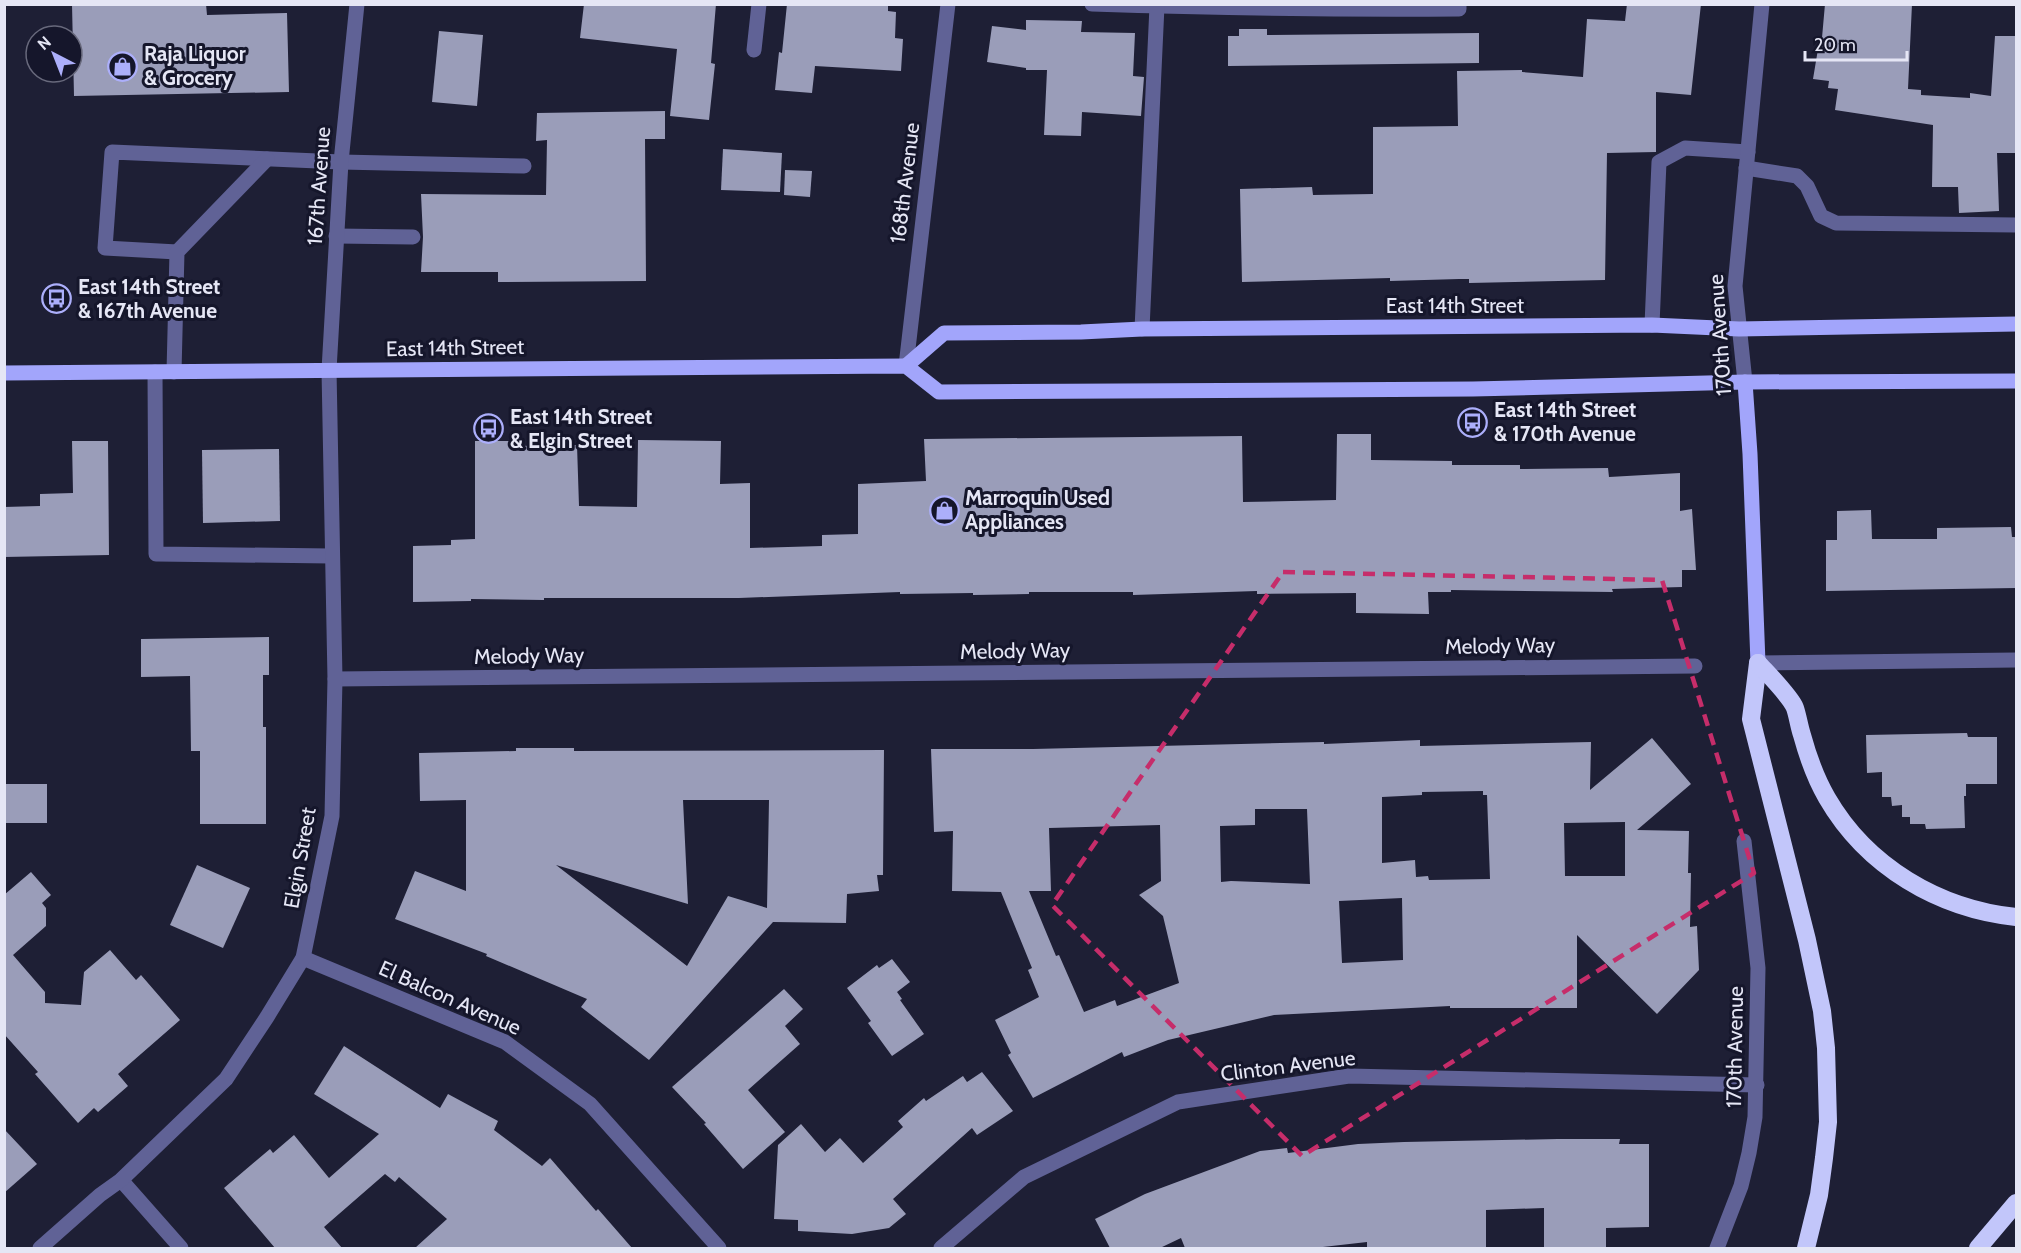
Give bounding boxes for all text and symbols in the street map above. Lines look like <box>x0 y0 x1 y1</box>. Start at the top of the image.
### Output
north arrow <box>24 24 84 84</box>
scale bar <box>1805 24 1907 62</box>
text: N <box>34 32 55 54</box>
text: 20 m <box>1814 34 1856 56</box>
place label: Raja Liquor & Grocery <box>144 41 246 90</box>
shop icon: Raja Liquor & Grocery <box>107 50 139 82</box>
street label: 168th Avenue <box>885 121 924 245</box>
street label: 167th Avenue <box>302 126 335 246</box>
street label: 170th Avenue <box>1703 273 1736 397</box>
place label: East 14th Street & 167th Avenue <box>78 274 220 323</box>
bus stop icon: East 14th Street & 167th Avenue <box>41 283 73 315</box>
street label: East 14th Street <box>1386 293 1524 318</box>
street label: East 14th Street <box>386 334 524 361</box>
place label: East 14th Street & 170th Avenue <box>1494 397 1636 446</box>
place label: East 14th Street & Elgin Street <box>510 404 652 453</box>
bus stop icon: East 14th Street & 170th Avenue <box>1457 406 1489 438</box>
bus stop icon: East 14th Street & Elgin Street <box>473 413 505 445</box>
place label: Marroquin Used Appliances <box>965 485 1110 534</box>
shop icon: Marroquin Used Appliances <box>928 494 960 526</box>
street label: Melody Way <box>1445 632 1556 659</box>
street label: Melody Way <box>960 637 1071 664</box>
street label: Melody Way <box>474 642 585 669</box>
street label: Elgin Street <box>278 805 321 910</box>
street label: El Balcon Avenue <box>375 955 525 1040</box>
street label: 170th Avenue <box>1721 986 1748 1108</box>
street label: Clinton Avenue <box>1219 1045 1357 1086</box>

